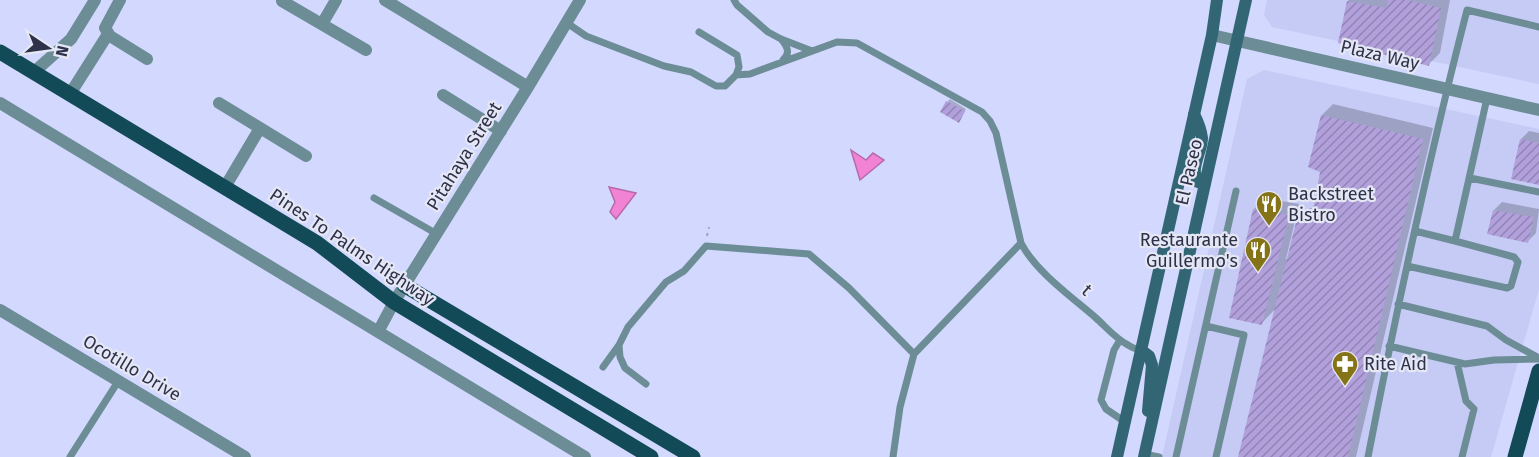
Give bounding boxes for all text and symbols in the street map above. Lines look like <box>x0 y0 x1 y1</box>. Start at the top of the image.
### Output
north arrow <box>18 18 78 78</box>
street label: Plaza Way <box>1338 35 1422 75</box>
text: N <box>52 44 73 59</box>
street label: Pitahaya Street <box>422 97 506 214</box>
street label: El Paseo <box>1171 137 1207 207</box>
place label: Backstreet Bistro <box>1288 183 1374 226</box>
street label: Pines To Palms Highway <box>265 184 439 310</box>
restaurant icon: Backstreet Bistro <box>1254 189 1284 227</box>
place label: Restaurante Guillermo's <box>1140 229 1238 272</box>
restaurant icon: Restaurante Guillermo's <box>1243 235 1273 273</box>
street label: t <box>1077 280 1097 301</box>
street label: Ocotillo Drive <box>79 330 185 406</box>
pharmacy icon: Rite Aid <box>1330 349 1360 387</box>
place label: Rite Aid <box>1364 353 1427 375</box>

